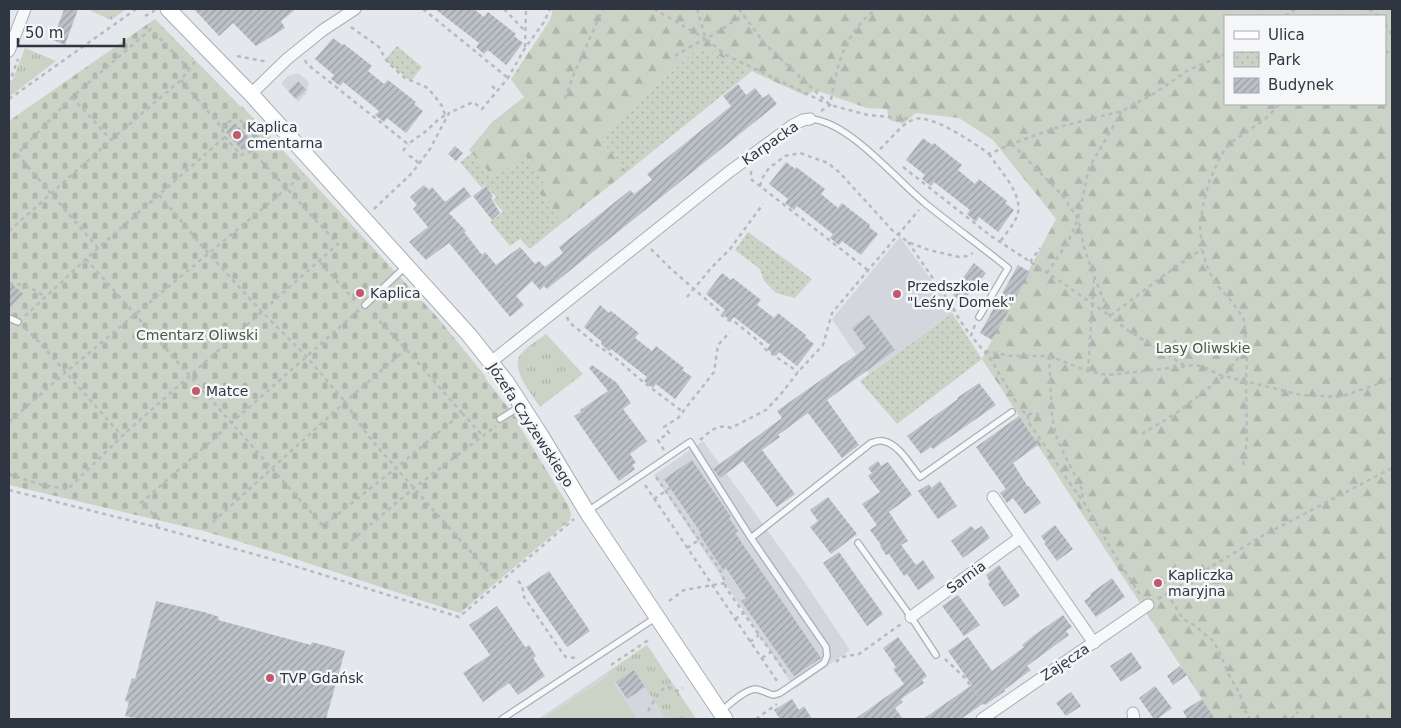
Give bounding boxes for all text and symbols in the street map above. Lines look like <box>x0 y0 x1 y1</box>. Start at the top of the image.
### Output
scale bar <box>18 15 124 47</box>
legend <box>1224 15 1386 105</box>
text: 50 m <box>25 24 63 42</box>
text: Ulica <box>1268 26 1305 44</box>
text: Park <box>1268 51 1301 69</box>
text: Budynek <box>1268 76 1334 94</box>
street label: Karpacka <box>739 118 801 168</box>
place label: Kaplica cmentarna <box>247 119 323 151</box>
marker: Kaplica cmentarna <box>231 129 243 141</box>
place label: Przedszkole "Leśny Domek" <box>907 278 1015 310</box>
place label: Kaplica <box>370 285 420 301</box>
marker: Kaplica <box>354 287 366 299</box>
marker: Przedszkole "Leśny Domek" <box>891 288 903 300</box>
park label: Cmentarz Oliwski <box>136 327 258 343</box>
park label: Lasy Oliwskie <box>1156 340 1250 356</box>
street label: Józefa Czyżewskiego <box>484 359 577 490</box>
place label: Matce <box>206 383 248 399</box>
marker: Matce <box>190 385 202 397</box>
street label: Sarnia <box>943 558 989 596</box>
place label: Kapliczka maryjna <box>1168 567 1234 599</box>
marker: Kapliczka maryjna <box>1152 577 1164 589</box>
street label: Zajęcza <box>1038 640 1092 684</box>
place label: TVP Gdańsk <box>279 670 365 686</box>
marker: TVP Gdańsk <box>264 672 276 684</box>

